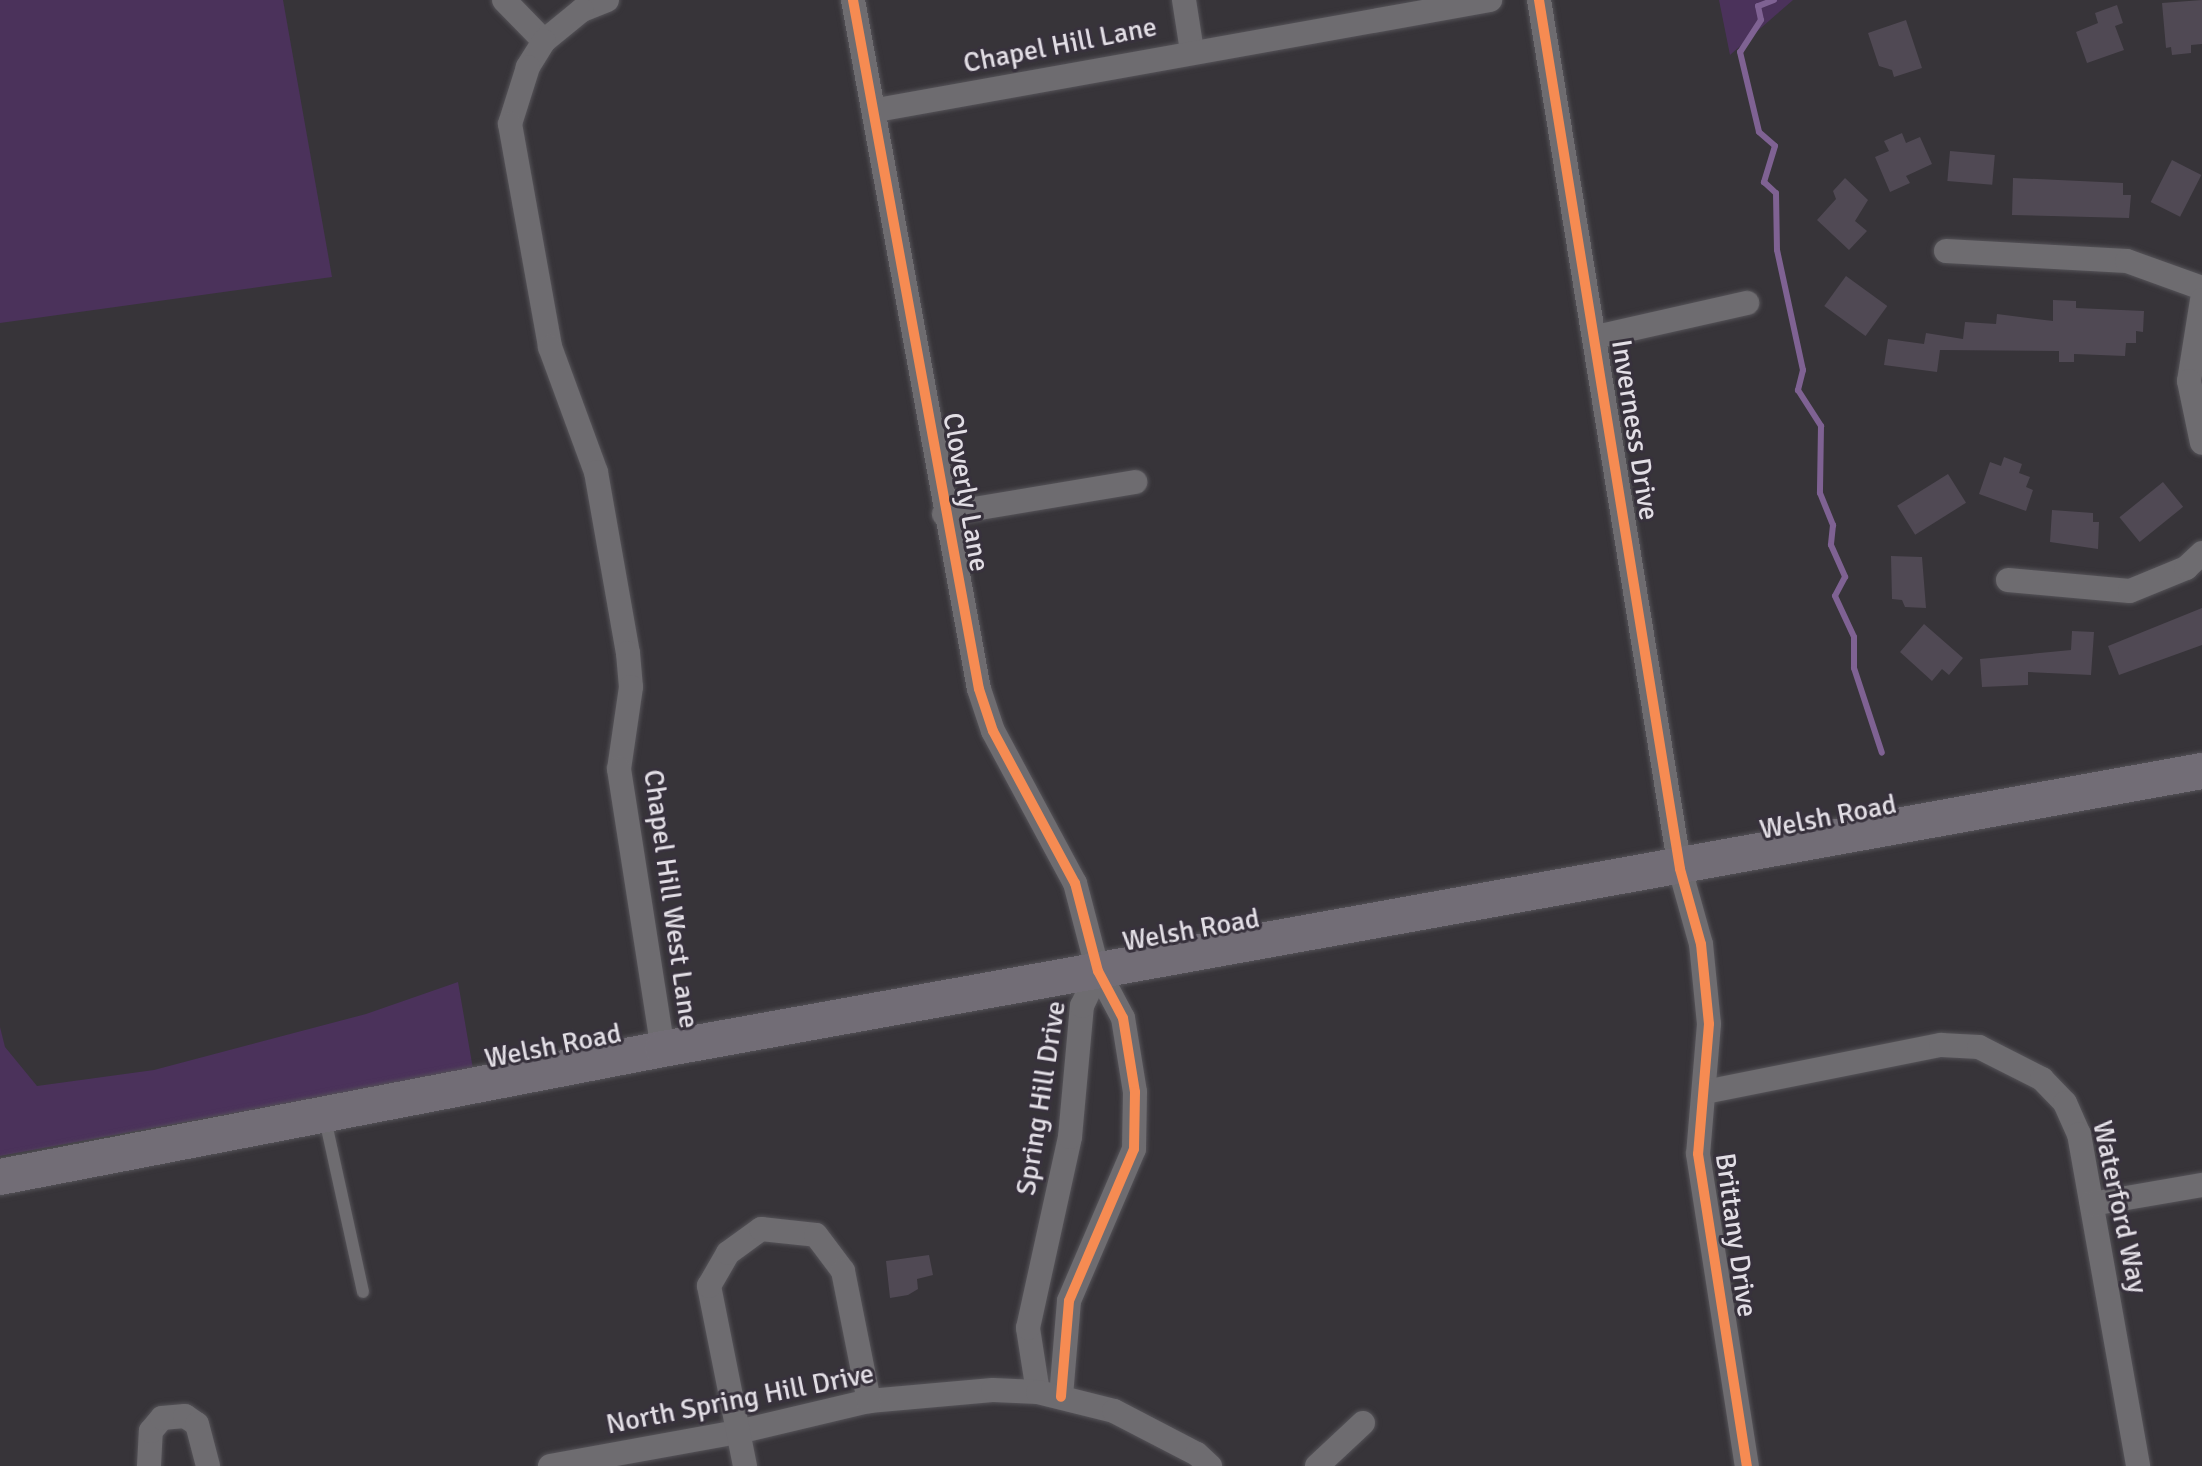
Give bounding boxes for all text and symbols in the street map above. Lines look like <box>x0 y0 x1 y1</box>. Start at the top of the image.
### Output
street label: Chapel Hill Lane <box>961 10 1159 80</box>
street label: Inverness Drive <box>1604 337 1666 523</box>
street label: Cloverly Lane <box>935 410 997 574</box>
street label: Chapel Hill West Lane <box>636 767 706 1031</box>
street label: Welsh Road <box>1757 787 1899 847</box>
street label: Welsh Road <box>1120 901 1262 959</box>
street label: Spring Hill Drive <box>1009 998 1073 1198</box>
street label: Welsh Road <box>482 1016 624 1076</box>
street label: Waterford Way <box>2085 1118 2155 1296</box>
street label: Brittany Drive <box>1708 1151 1764 1319</box>
street label: North Spring Hill Drive <box>603 1357 877 1441</box>

